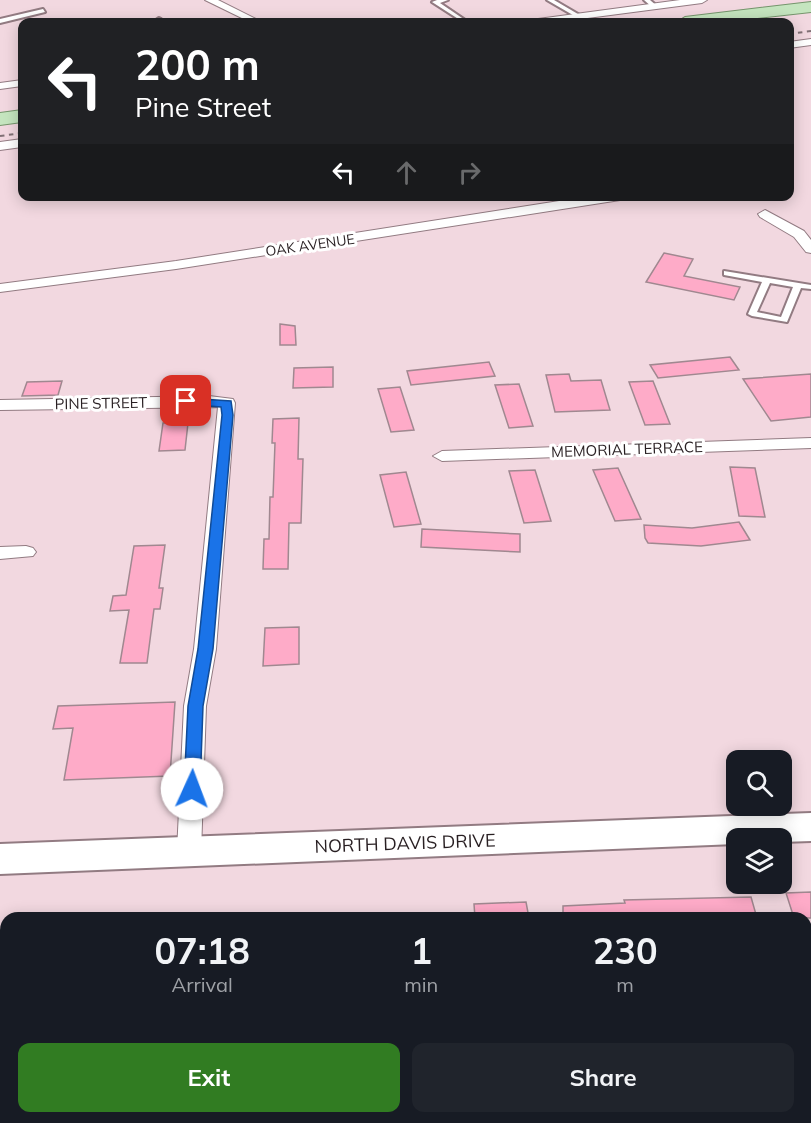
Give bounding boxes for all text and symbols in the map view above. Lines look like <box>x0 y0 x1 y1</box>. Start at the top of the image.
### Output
text: 200 m <box>135 38 260 91</box>
icon: left <box>36 42 114 120</box>
text: Pine Street <box>135 90 271 124</box>
icon: left <box>327 156 360 189</box>
icon: ahead <box>390 156 423 189</box>
icon: right <box>453 156 486 189</box>
street label: OAK AVENUE <box>264 230 356 260</box>
pin <box>160 375 211 426</box>
icon: arrive <box>169 384 202 417</box>
street label: PINE STREET <box>55 393 147 413</box>
street label: MEMORIAL TERRACE <box>551 437 703 461</box>
map controls <box>726 750 792 894</box>
button: search <box>726 750 792 816</box>
position arrow <box>160 757 224 821</box>
street label: NORTH DAVIS DRIVE <box>314 828 496 858</box>
button: layers <box>726 828 792 894</box>
text: 07:18 <box>154 928 250 973</box>
text: 1 <box>410 928 432 973</box>
text: 230 <box>593 928 658 973</box>
text: Arrival <box>172 972 233 997</box>
text: min <box>404 972 438 997</box>
text: m <box>616 972 634 997</box>
button: Exit <box>18 1043 400 1112</box>
button: Share <box>412 1043 794 1112</box>

